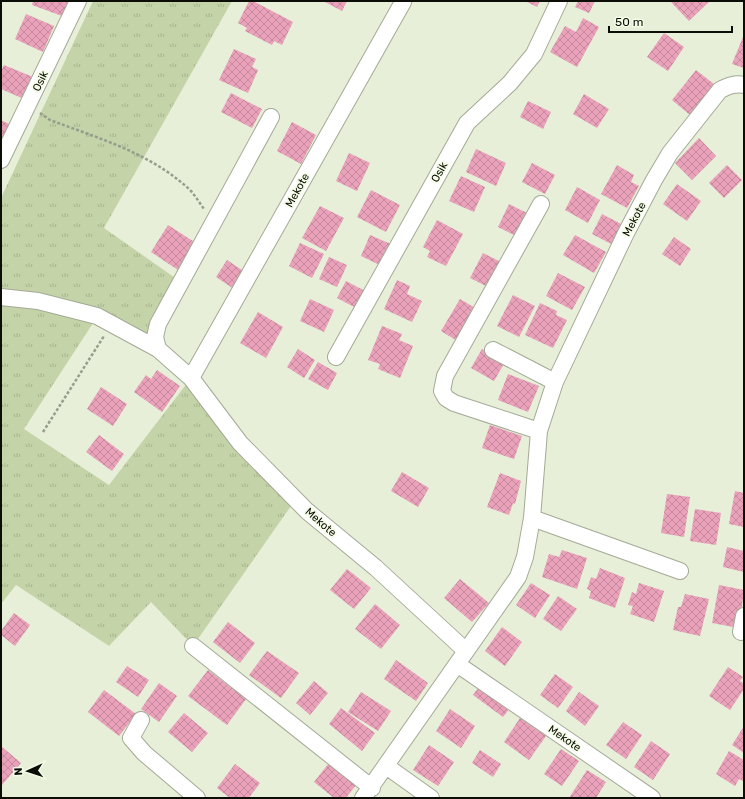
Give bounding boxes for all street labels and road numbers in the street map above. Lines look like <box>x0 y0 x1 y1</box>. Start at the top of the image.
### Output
street label: Osik <box>30 68 51 94</box>
street label: Osik <box>429 159 450 185</box>
street label: Mekote <box>283 171 312 210</box>
street label: Mekote <box>620 200 649 239</box>
street label: Mekote <box>302 505 339 539</box>
street label: Mekote <box>546 722 584 754</box>

